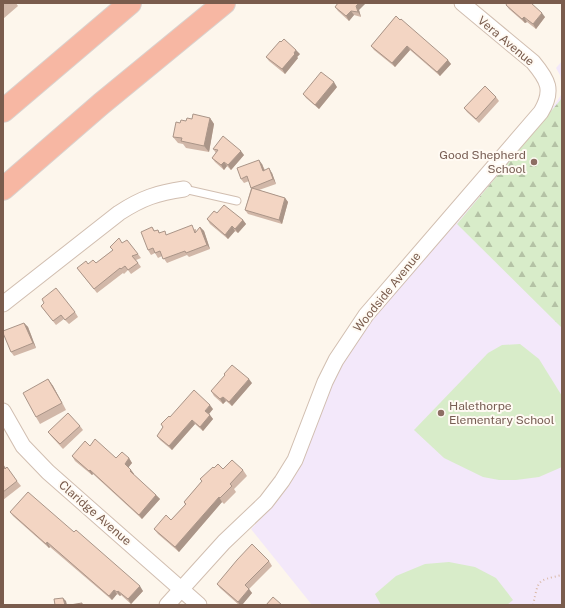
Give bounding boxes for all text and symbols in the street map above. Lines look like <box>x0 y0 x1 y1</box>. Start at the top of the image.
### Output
street label: Vera Avenue <box>475 13 537 69</box>
place label: Good Shepherd School <box>439 148 526 176</box>
marker: Good Shepherd School <box>529 157 539 167</box>
street label: Woodside Avenue <box>351 249 424 335</box>
place label: Halethorpe Elementary School <box>449 399 555 427</box>
marker: Halethorpe Elementary School <box>436 408 446 418</box>
street label: Claridge Avenue <box>56 478 134 548</box>

